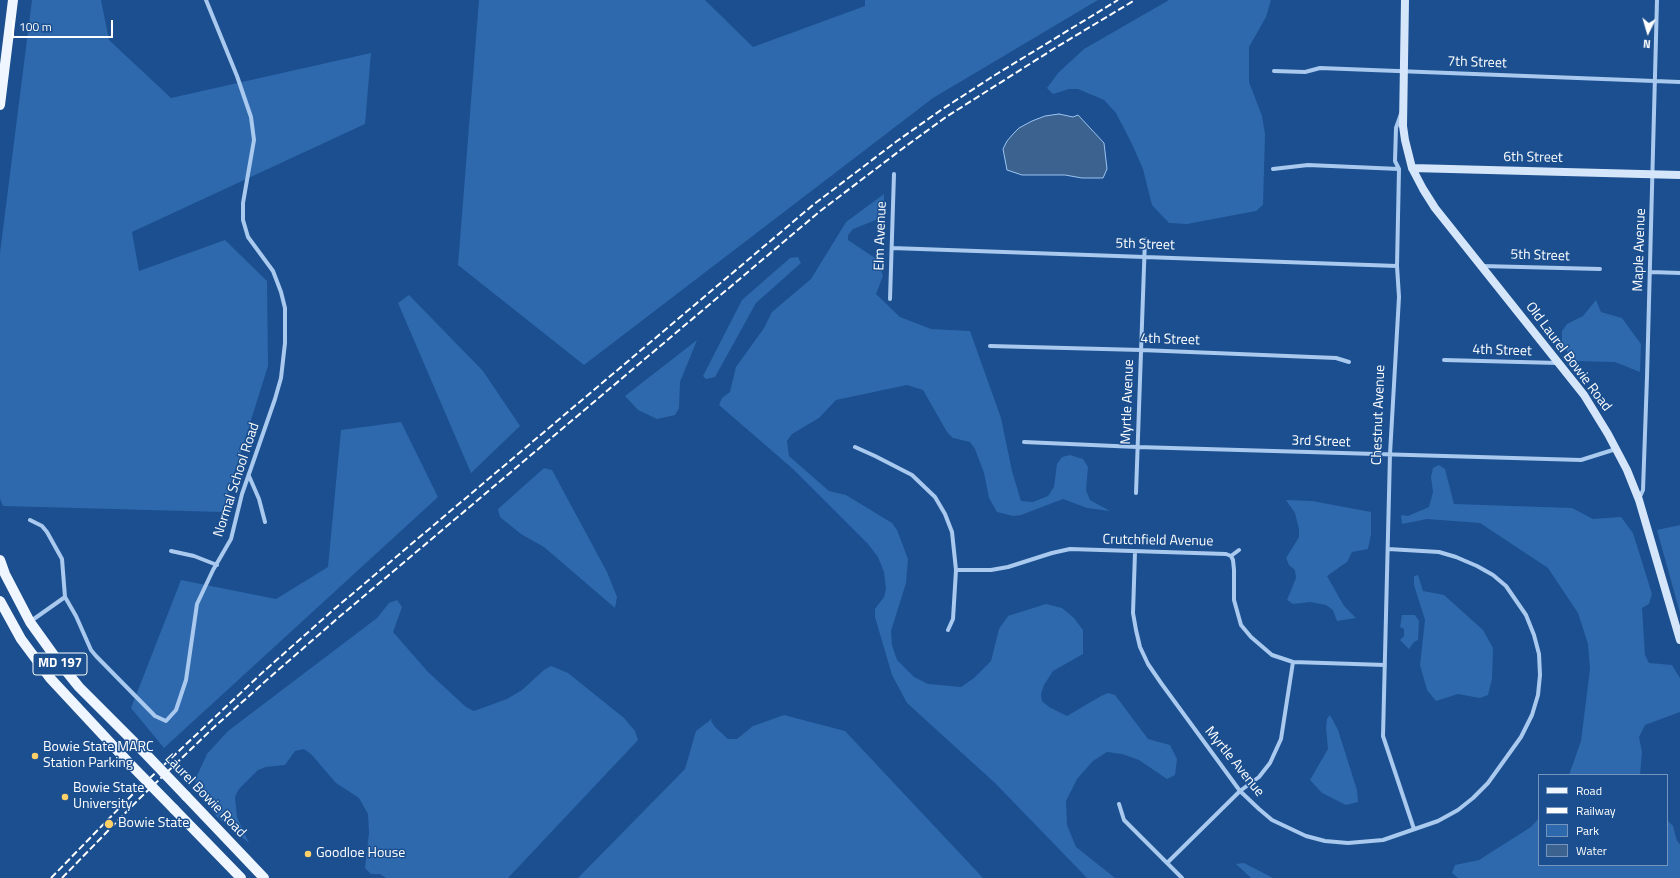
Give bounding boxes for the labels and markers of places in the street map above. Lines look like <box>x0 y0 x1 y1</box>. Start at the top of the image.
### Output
place label: Bowie State MARC Station Parking <box>43 740 154 772</box>
marker: Bowie State MARC Station Parking <box>30 751 40 761</box>
place label: Bowie State University <box>73 781 144 814</box>
marker: Bowie State University <box>60 792 70 802</box>
place label: Bowie State <box>118 816 189 832</box>
marker: Bowie State <box>103 818 115 830</box>
place label: Goodloe House <box>316 846 405 862</box>
marker: Goodloe House <box>303 849 313 859</box>

